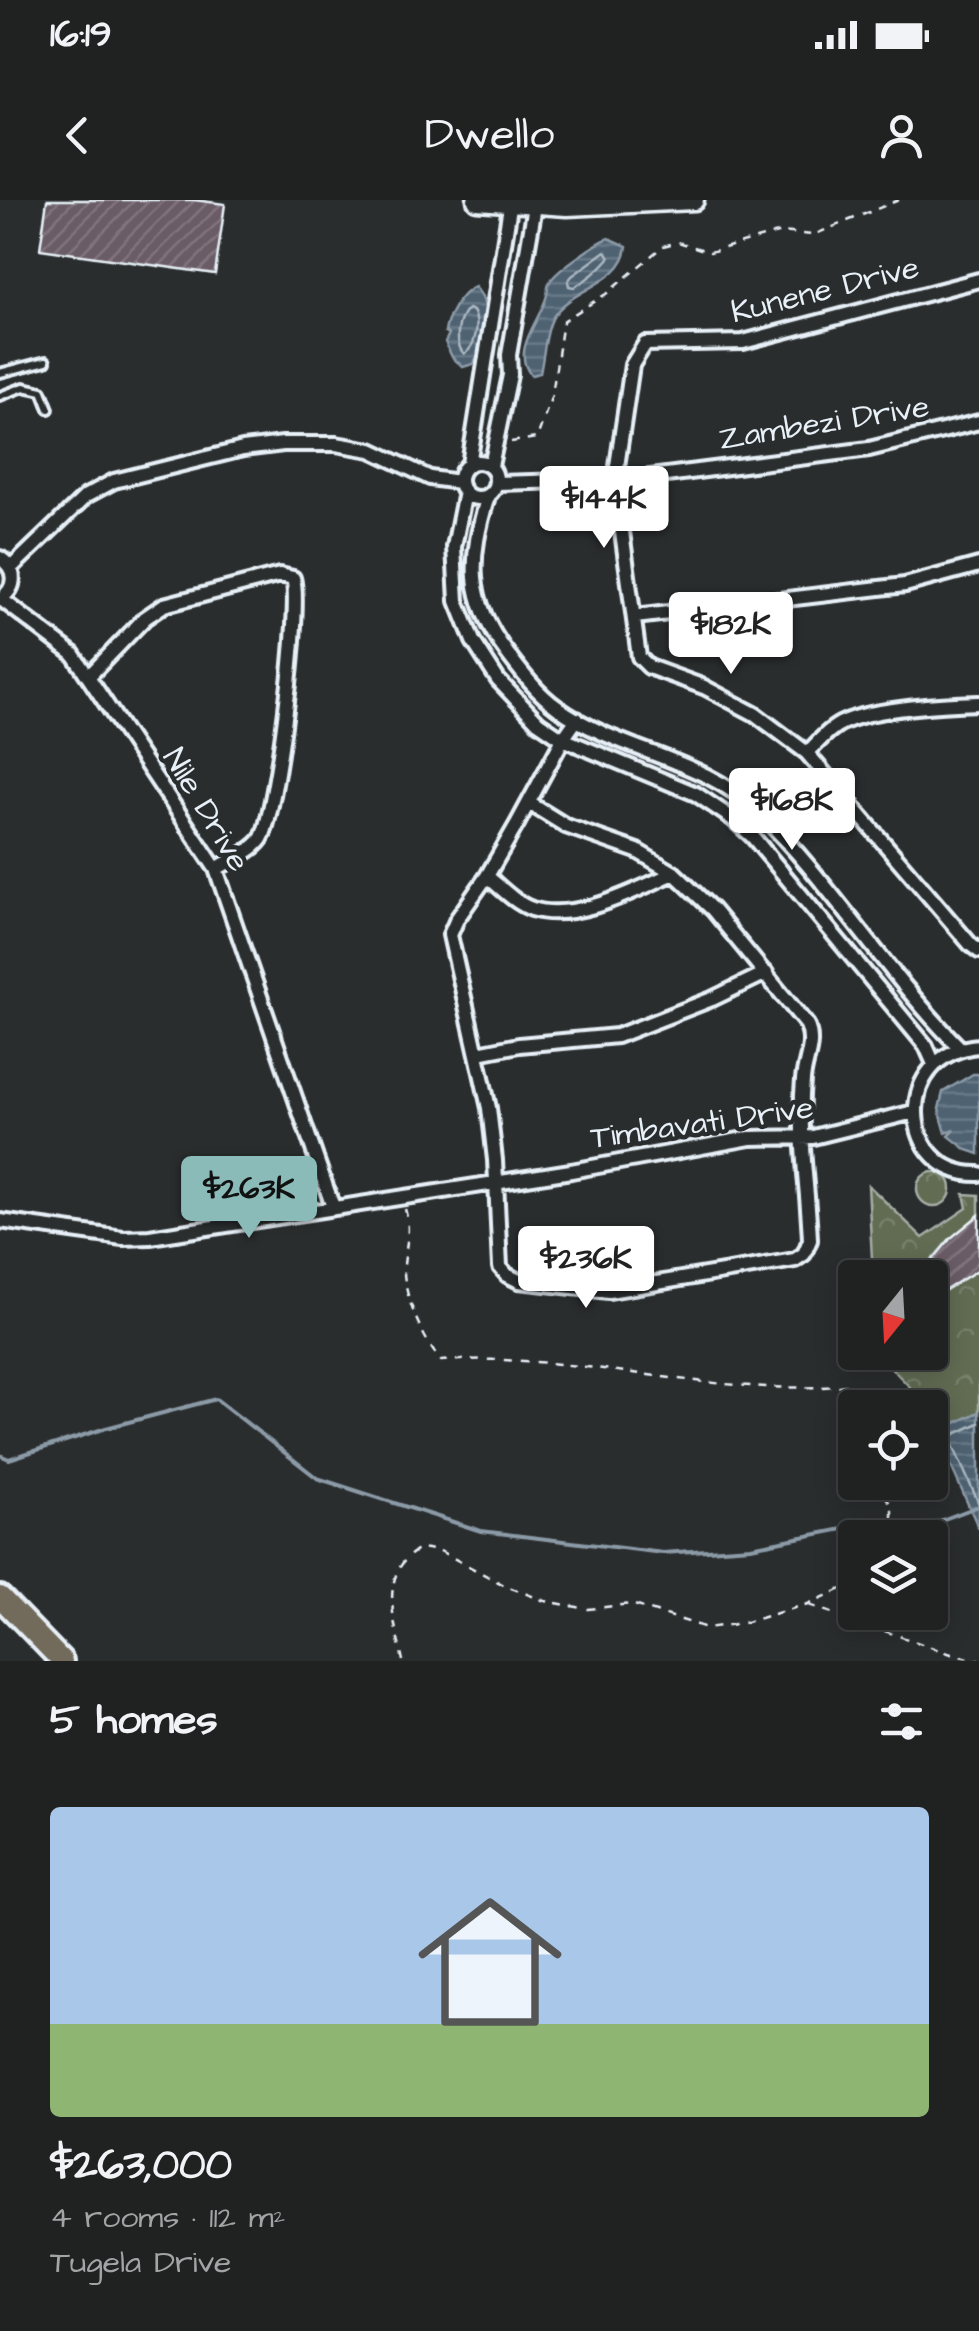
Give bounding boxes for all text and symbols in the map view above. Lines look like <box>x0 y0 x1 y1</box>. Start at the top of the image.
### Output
text: 16:19 <box>50 9 112 61</box>
text: Dwello <box>425 104 554 166</box>
icon: back <box>50 108 105 163</box>
icon: person <box>874 108 929 163</box>
street label: Kunene Drive <box>726 245 924 335</box>
street label: Zambezi Drive <box>716 384 932 462</box>
pin: $144K <box>534 466 674 551</box>
text: $144K <box>562 476 646 521</box>
pin: $182K <box>661 592 801 677</box>
text: $182K <box>691 602 771 647</box>
street label: Nile Drive <box>151 740 261 880</box>
pin: $168K <box>722 768 862 853</box>
text: $168K <box>751 778 833 823</box>
street label: Timbavati Drive <box>588 1085 816 1161</box>
pin: $263K <box>179 1156 319 1241</box>
text: $263K <box>203 1166 295 1211</box>
pin: $236K <box>516 1226 656 1311</box>
text: $236K <box>540 1236 632 1281</box>
north arrow <box>838 1260 948 1370</box>
map controls <box>838 1260 948 1630</box>
button: locate <box>838 1390 948 1500</box>
button: layers <box>838 1520 948 1630</box>
text: 5 homes <box>50 1692 217 1750</box>
icon: filters <box>874 1694 929 1749</box>
icon: home <box>400 1872 580 2052</box>
text: $263,000 <box>50 2137 232 2195</box>
text: 4 rooms · 112 m² <box>50 2195 286 2240</box>
text: Tugela Drive <box>50 2240 231 2285</box>

